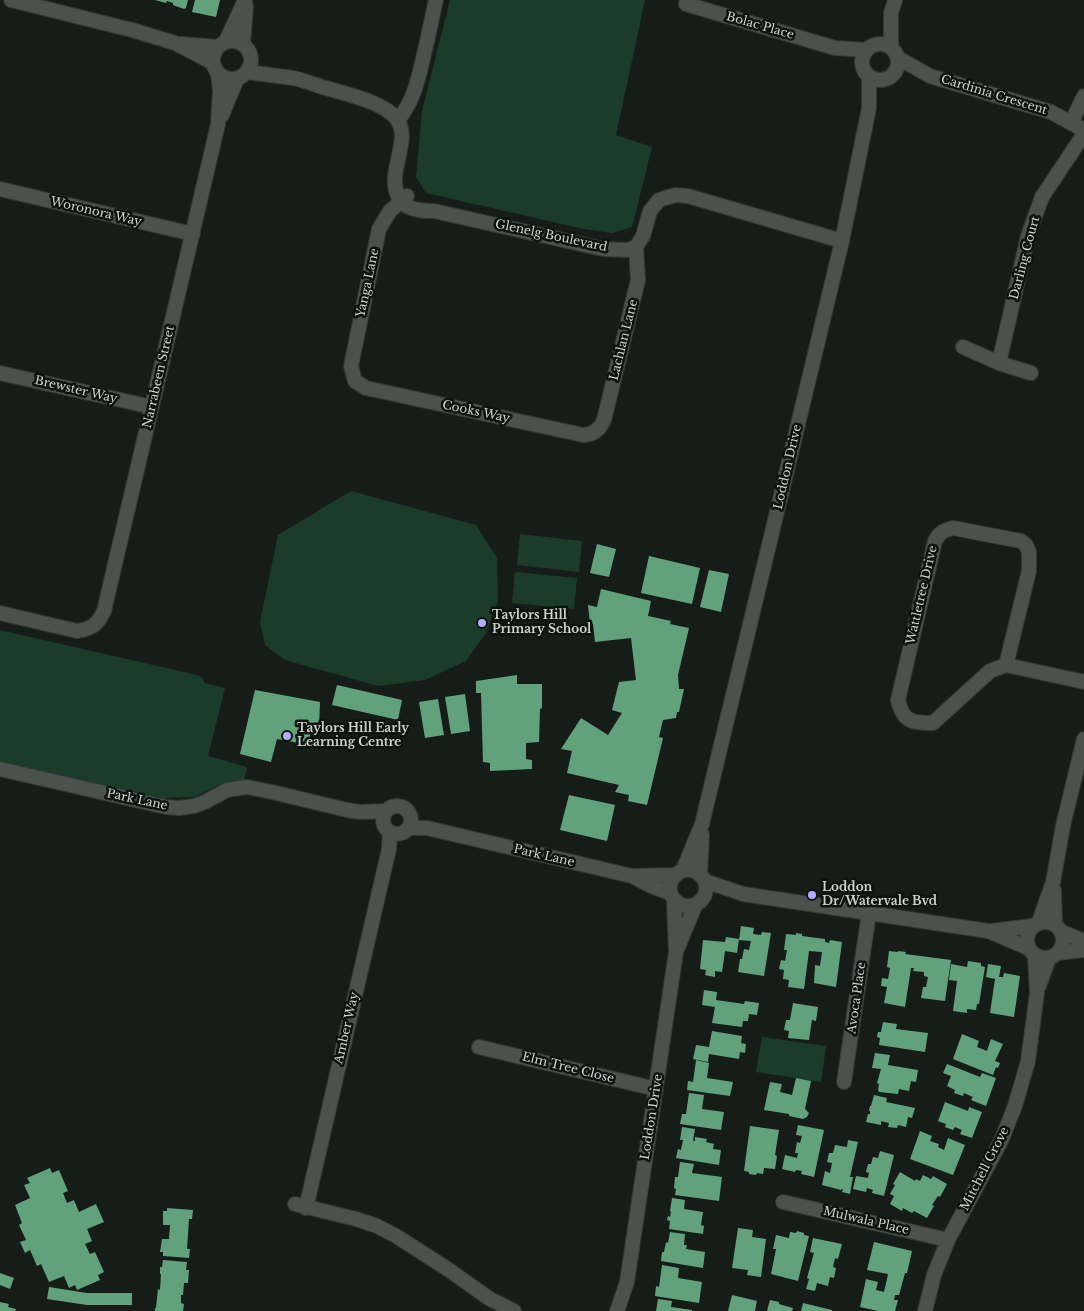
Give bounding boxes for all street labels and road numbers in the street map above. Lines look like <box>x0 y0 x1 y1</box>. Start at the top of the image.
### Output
street label: Bolac Place <box>725 9 795 43</box>
street label: Cardinia Crescent <box>939 72 1049 118</box>
street label: Woronora Way <box>49 194 143 230</box>
street label: Darling Court <box>1007 215 1043 301</box>
street label: Glenelg Boulevard <box>494 217 608 255</box>
street label: Yanga Lane <box>354 247 382 319</box>
street label: Lachlan Lane <box>607 298 641 382</box>
street label: Narrabeen Street <box>140 324 178 430</box>
street label: Brewster Way <box>33 373 119 407</box>
street label: Cooks Way <box>441 398 511 426</box>
street label: Loddon Drive <box>771 423 805 511</box>
street label: Wattletree Drive <box>904 544 940 646</box>
street label: Park Lane <box>105 787 169 813</box>
street label: Park Lane <box>512 842 576 870</box>
street label: Avoca Place <box>845 961 869 1035</box>
street label: Amber Way <box>332 991 362 1065</box>
street label: Elm Tree Close <box>521 1050 615 1086</box>
street label: Loddon Drive <box>638 1073 666 1161</box>
street label: Mitchell Grove <box>958 1125 1012 1213</box>
street label: Mulwala Place <box>822 1204 910 1238</box>

